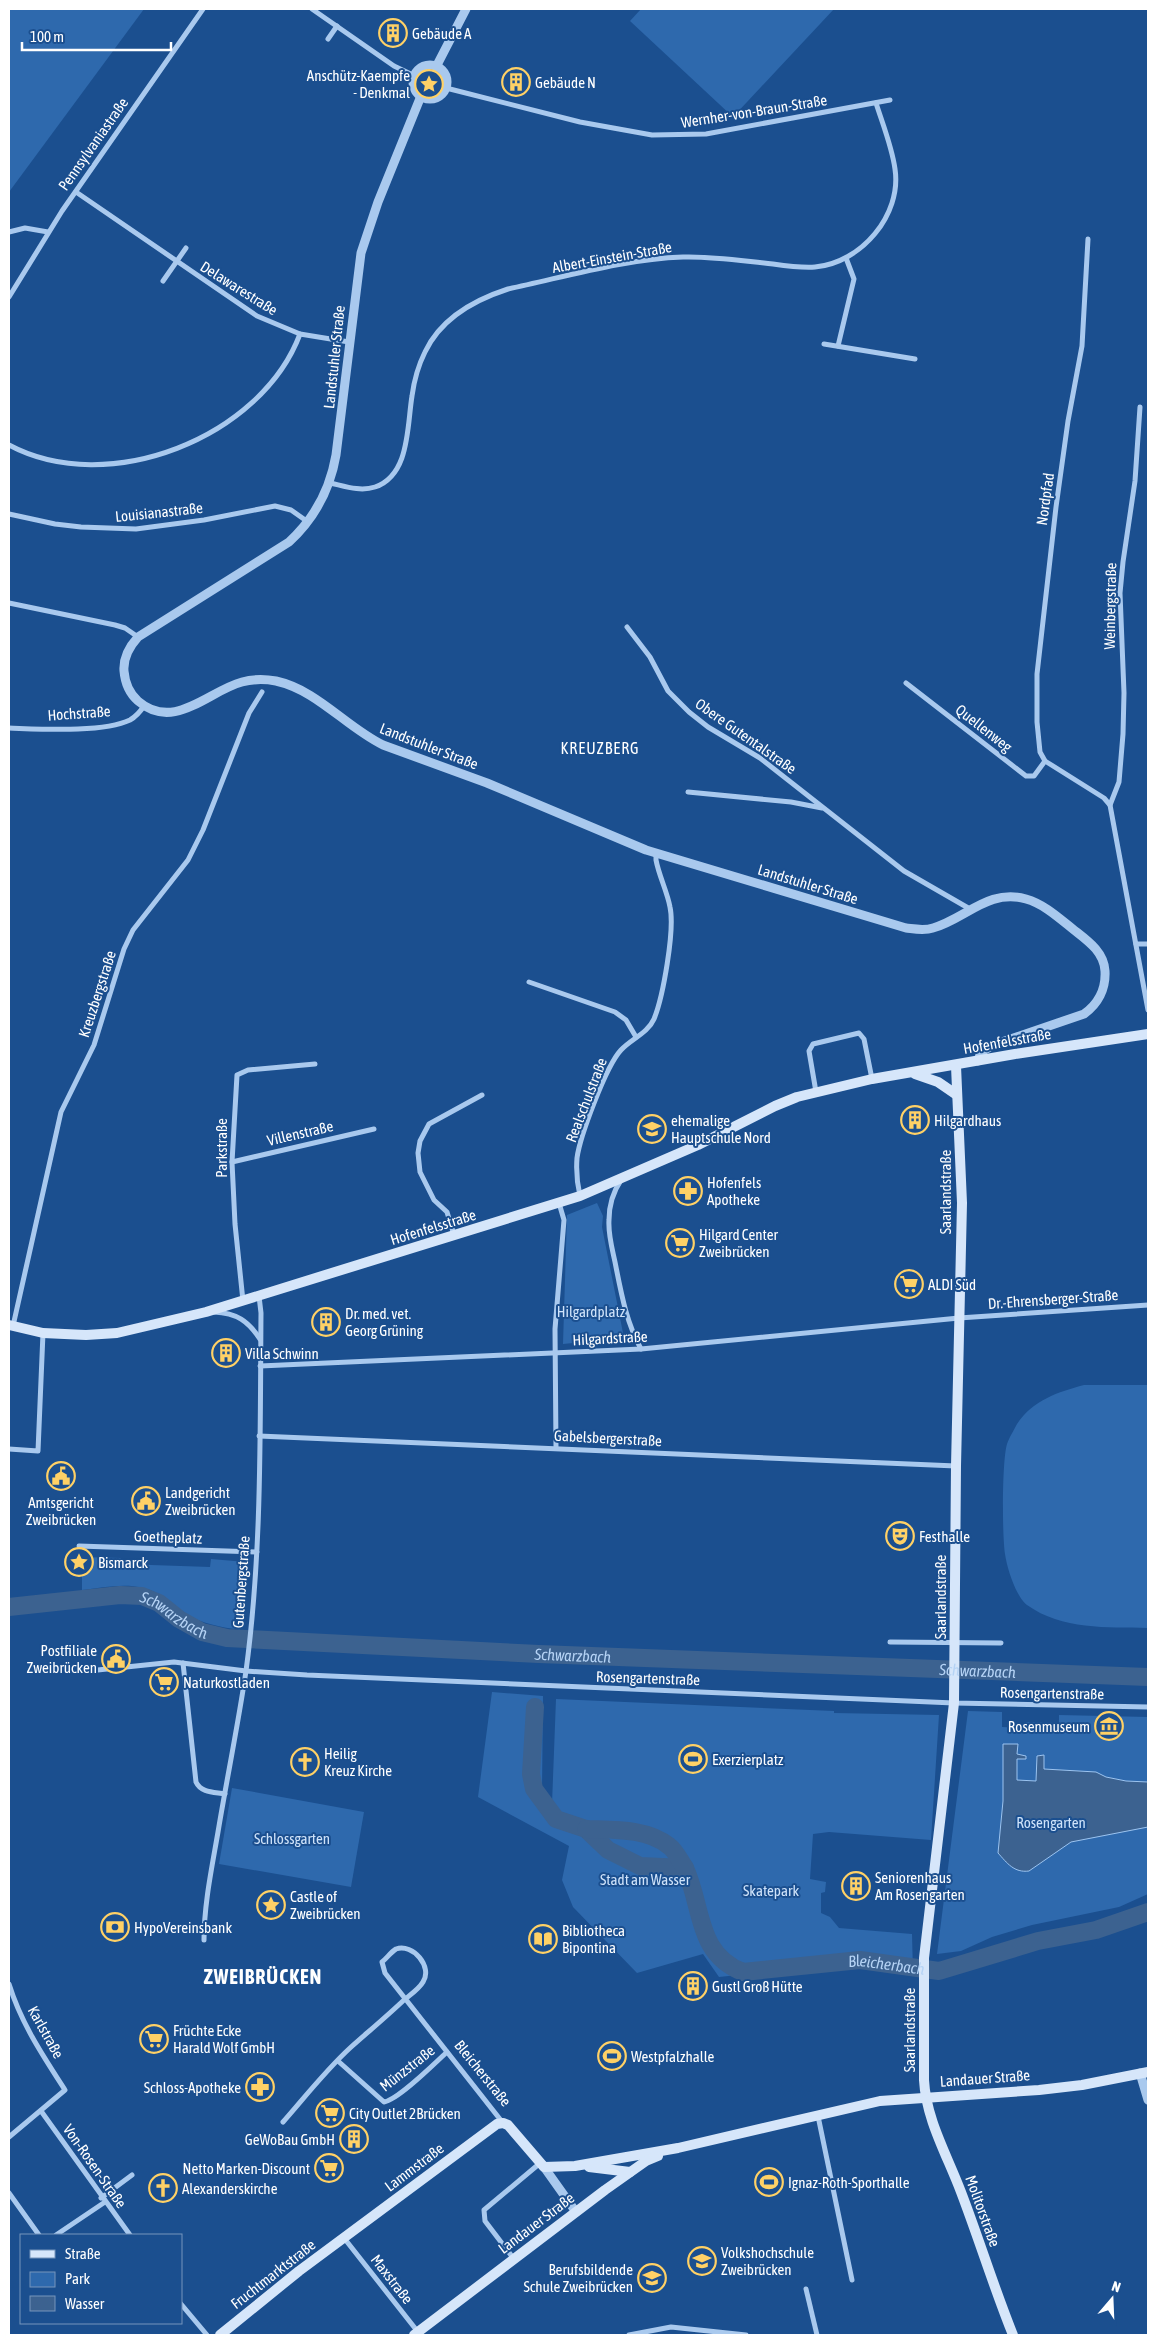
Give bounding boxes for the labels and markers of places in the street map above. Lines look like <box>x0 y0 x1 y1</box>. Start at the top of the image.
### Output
building icon: Gebäude A <box>378 18 408 48</box>
place label: Gebäude A <box>412 25 472 42</box>
place label: Anschütz-Kaempfe - Denkmal <box>307 67 410 101</box>
building icon: Gebäude N <box>501 67 531 97</box>
place icon: Anschütz-Kaempfe - Denkmal <box>414 69 444 99</box>
place label: Gebäude N <box>535 74 596 91</box>
building icon: Hilgardhaus <box>900 1105 930 1135</box>
place label: ehemalige Hauptschule Nord <box>671 1112 771 1146</box>
place label: Hilgardhaus <box>934 1112 1001 1129</box>
school or university icon: ehemalige Hauptschule Nord <box>637 1114 667 1144</box>
place label: Hofenfels Apotheke <box>707 1174 761 1208</box>
pharmacy icon: Hofenfels Apotheke <box>673 1176 703 1206</box>
place label: Hilgard Center Zweibrücken <box>699 1226 778 1260</box>
supermarket icon: Hilgard Center Zweibrücken <box>665 1228 695 1258</box>
supermarket icon: ALDI Süd <box>894 1269 924 1299</box>
place label: ALDI Süd <box>928 1276 976 1293</box>
place label: Dr. med. vet. Georg Grüning <box>345 1305 424 1339</box>
building icon: Dr. med. vet. Georg Grüning <box>311 1307 341 1337</box>
building icon: Villa Schwinn <box>211 1338 241 1368</box>
place label: Villa Schwinn <box>245 1345 319 1362</box>
public building icon: Amtsgericht Zweibrücken <box>46 1461 76 1491</box>
place label: Landgericht Zweibrücken <box>165 1484 236 1518</box>
public building icon: Landgericht Zweibrücken <box>131 1486 161 1516</box>
place label: Amtsgericht Zweibrücken <box>26 1494 96 1528</box>
theatre icon: Festhalle <box>885 1521 915 1551</box>
place label: Festhalle <box>919 1528 970 1545</box>
place icon: Bismarck <box>64 1547 94 1577</box>
place label: Bismarck <box>98 1554 149 1571</box>
place label: Postfiliale Zweibrücken <box>26 1642 97 1676</box>
public building icon: Postfiliale Zweibrücken <box>101 1644 131 1674</box>
supermarket icon: Naturkostladen <box>149 1667 179 1697</box>
place label: Naturkostladen <box>183 1674 270 1691</box>
museum icon: Rosenmuseum <box>1094 1711 1124 1741</box>
place label: Rosenmuseum <box>1008 1718 1090 1735</box>
sports icon: Exerzierplatz <box>678 1744 708 1774</box>
place label: Heilig Kreuz Kirche <box>324 1745 392 1779</box>
church icon: Heilig Kreuz Kirche <box>290 1747 320 1777</box>
place label: Exerzierplatz <box>712 1751 784 1768</box>
place label: Seniorenhaus Am Rosengarten <box>875 1869 965 1903</box>
building icon: Seniorenhaus Am Rosengarten <box>841 1871 871 1901</box>
place label: Castle of Zweibrücken <box>290 1888 361 1922</box>
place icon: Castle of Zweibrücken <box>256 1890 286 1920</box>
bank icon: HypoVereinsbank <box>100 1912 130 1942</box>
place label: HypoVereinsbank <box>134 1919 232 1936</box>
place label: Bibliotheca Bipontina <box>562 1922 625 1956</box>
library icon: Bibliotheca Bipontina <box>528 1924 558 1954</box>
building icon: Gustl Groß Hütte <box>678 1971 708 2001</box>
place label: Gustl Groß Hütte <box>712 1978 803 1995</box>
place label: Früchte Ecke Harald Wolf GmbH <box>173 2022 275 2056</box>
supermarket icon: Früchte Ecke Harald Wolf GmbH <box>139 2024 169 2054</box>
sports icon: Westpfalzhalle <box>597 2041 627 2071</box>
place label: Westpfalzhalle <box>631 2048 715 2065</box>
pharmacy icon: Schloss-Apotheke <box>245 2072 275 2102</box>
place label: Schloss-Apotheke <box>144 2079 241 2096</box>
supermarket icon: City Outlet 2Brücken <box>315 2098 345 2128</box>
place label: City Outlet 2Brücken <box>349 2105 461 2122</box>
building icon: GeWoBau GmbH <box>339 2124 369 2154</box>
place label: GeWoBau GmbH <box>245 2131 335 2148</box>
supermarket icon: Netto Marken-Discount <box>314 2153 344 2183</box>
place label: Netto Marken-Discount <box>183 2160 310 2177</box>
sports icon: Ignaz-Roth-Sporthalle <box>754 2167 784 2197</box>
church icon: Alexanderskirche <box>148 2173 178 2203</box>
place label: Ignaz-Roth-Sporthalle <box>788 2174 910 2191</box>
place label: Alexanderskirche <box>182 2180 278 2197</box>
place label: Volkshochschule Zweibrücken <box>721 2244 814 2278</box>
school or university icon: Volkshochschule Zweibrücken <box>687 2246 717 2276</box>
place label: Berufsbildende Schule Zweibrücken <box>523 2261 633 2295</box>
school or university icon: Berufsbildende Schule Zweibrücken <box>637 2263 667 2293</box>

